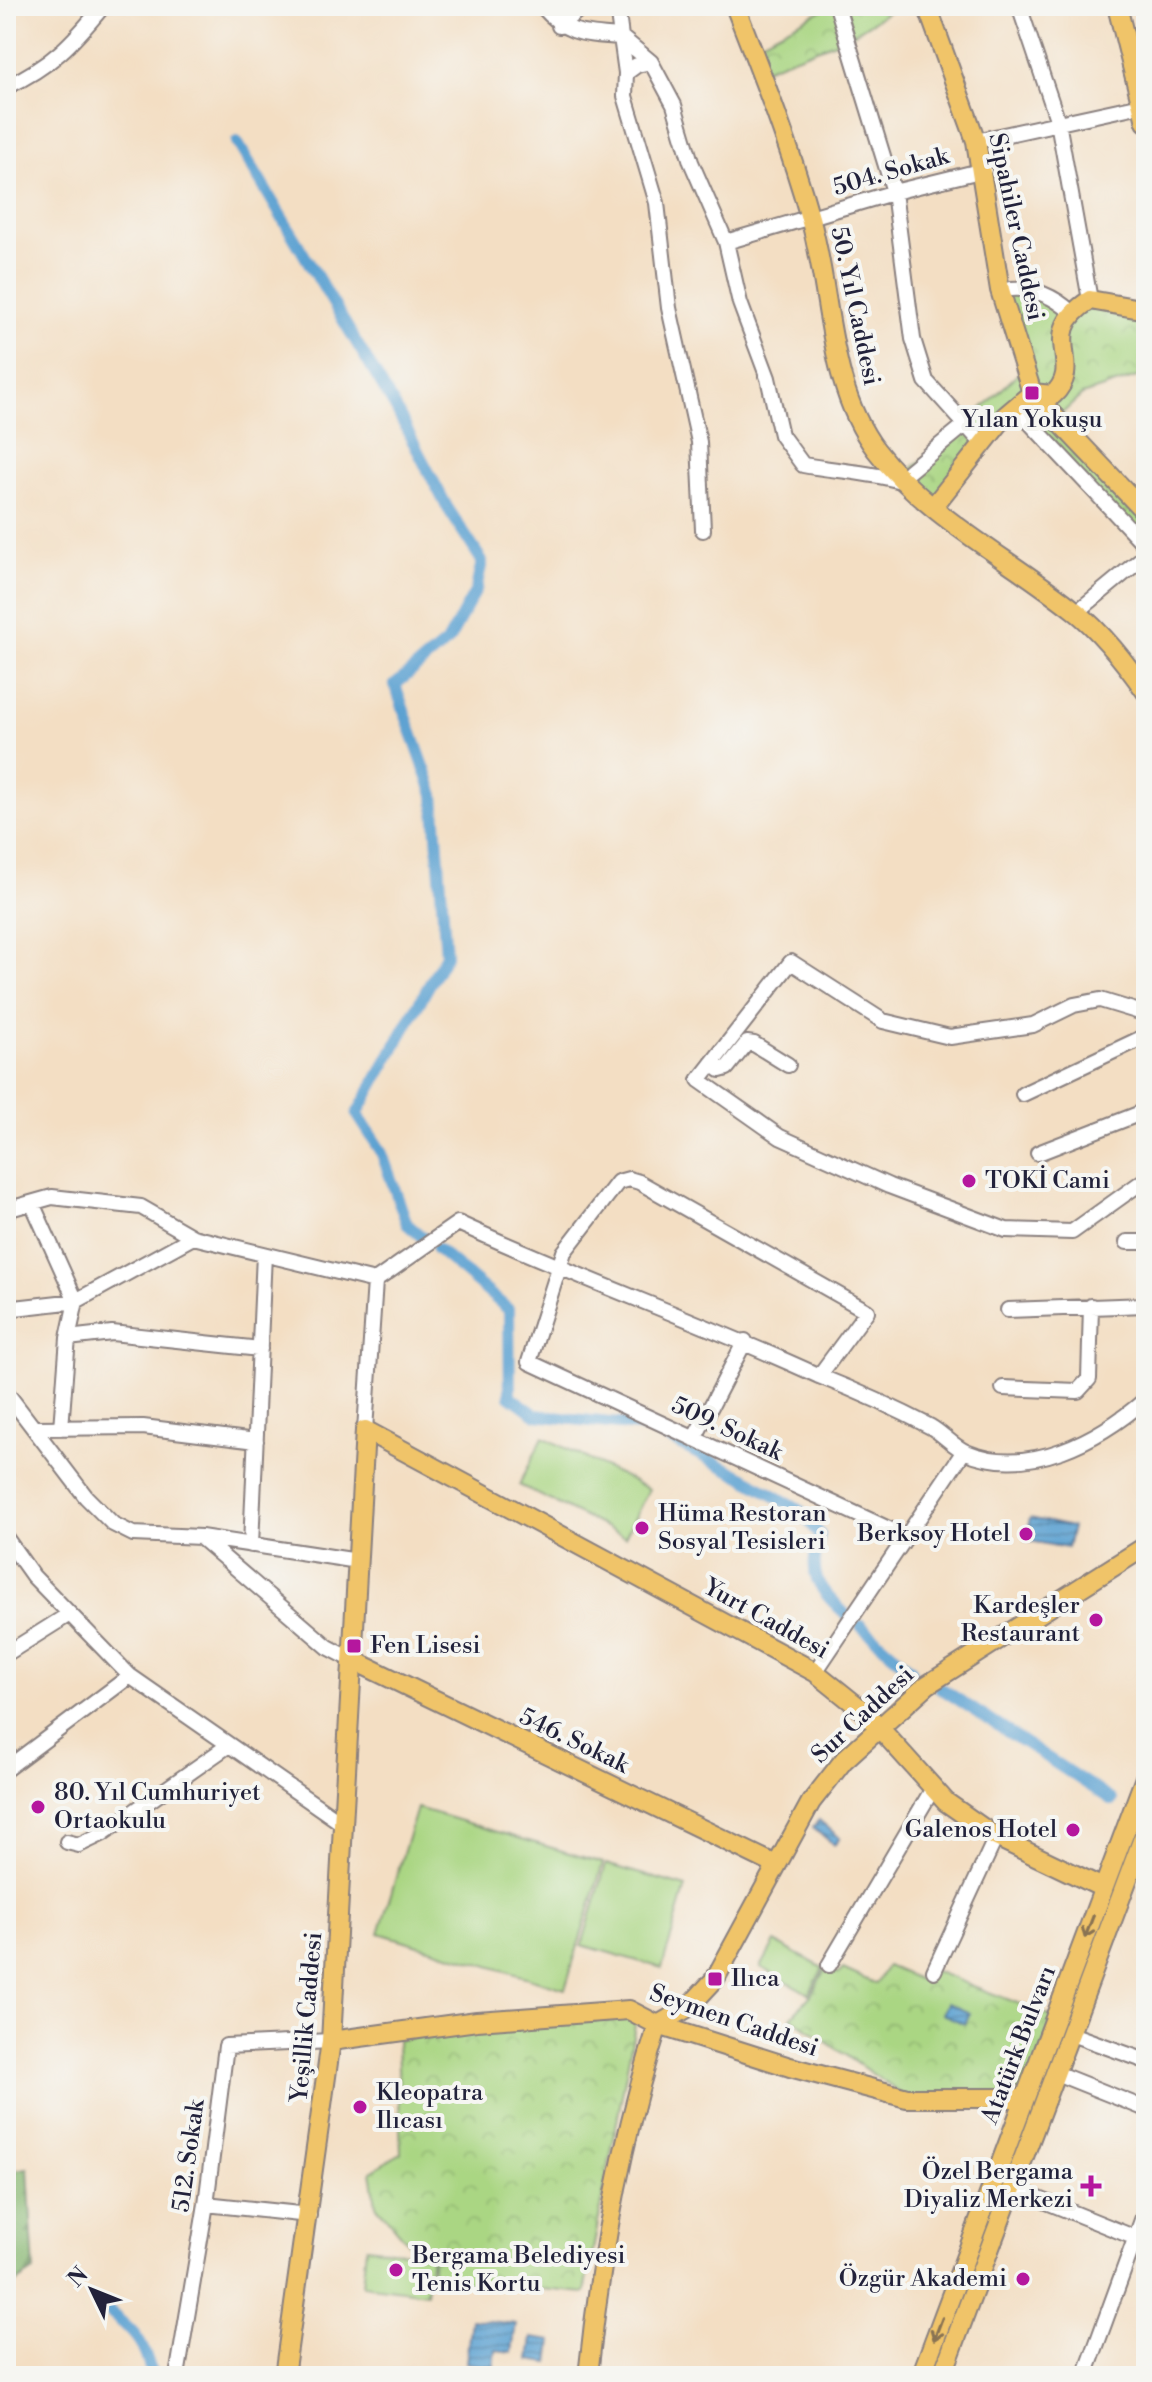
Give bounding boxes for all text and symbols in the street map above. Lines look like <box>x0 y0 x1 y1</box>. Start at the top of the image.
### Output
street label: Sipahiler Caddesi <box>981 131 1051 324</box>
street label: 504. Sokak <box>830 141 954 203</box>
street label: 50. Yıl Caddesi <box>824 224 886 388</box>
marker: Yılan Yokuşu <box>1023 384 1041 402</box>
place label: Yılan Yokuşu <box>960 405 1103 435</box>
place label: TOKİ Cami <box>985 1165 1110 1196</box>
marker: TOKİ Cami <box>960 1172 978 1190</box>
street label: 509. Sokak <box>667 1390 789 1468</box>
place label: Hüma Restoran Sosyal Tesisleri <box>658 1499 827 1557</box>
marker: Hüma Restoran Sosyal Tesisleri <box>633 1519 651 1537</box>
place label: Berksoy Hotel <box>856 1519 1010 1549</box>
marker: Berksoy Hotel <box>1017 1525 1035 1543</box>
street label: Yurt Caddesi <box>696 1571 834 1666</box>
place label: Kardeşler Restaurant <box>961 1591 1080 1649</box>
marker: Kardeşler Restaurant <box>1087 1611 1105 1629</box>
place label: Fen Lisesi <box>370 1631 480 1661</box>
marker: Fen Lisesi <box>345 1637 363 1655</box>
street label: Sur Caddesi <box>806 1660 921 1770</box>
street label: 546. Sokak <box>514 1702 635 1781</box>
place label: 80. Yıl Cumhuriyet Ortaokulu <box>54 1778 261 1836</box>
marker: 80. Yıl Cumhuriyet Ortaokulu <box>29 1798 47 1816</box>
place label: Galenos Hotel <box>905 1815 1057 1845</box>
marker: Galenos Hotel <box>1064 1821 1082 1839</box>
one-way arrow <box>1080 1914 1095 1939</box>
street label: Yeşillik Caddesi <box>284 1931 329 2105</box>
street label: Atatürk Bulvarı <box>975 1961 1063 2129</box>
place label: Ilıca <box>731 1964 780 1994</box>
marker: Ilıca <box>706 1970 724 1988</box>
street label: Seymen Caddesi <box>646 1978 822 2064</box>
place label: Kleopatra Ilıcası <box>376 2078 484 2136</box>
street label: 512. Sokak <box>166 2096 212 2214</box>
marker: Kleopatra Ilıcası <box>351 2098 369 2116</box>
place label: Özel Bergama Diyaliz Merkezi <box>904 2156 1074 2215</box>
marker: Özel Bergama Diyaliz Merkezi <box>1080 2175 1102 2197</box>
place label: Bergama Belediyesi Tenis Kortu <box>411 2241 626 2299</box>
north arrow <box>52 2250 132 2330</box>
text: N <box>63 2261 95 2293</box>
marker: Bergama Belediyesi Tenis Kortu <box>387 2261 405 2279</box>
place label: Özgür Akademi <box>839 2263 1007 2294</box>
marker: Özgür Akademi <box>1014 2270 1032 2288</box>
one-way arrow <box>930 2316 945 2341</box>

